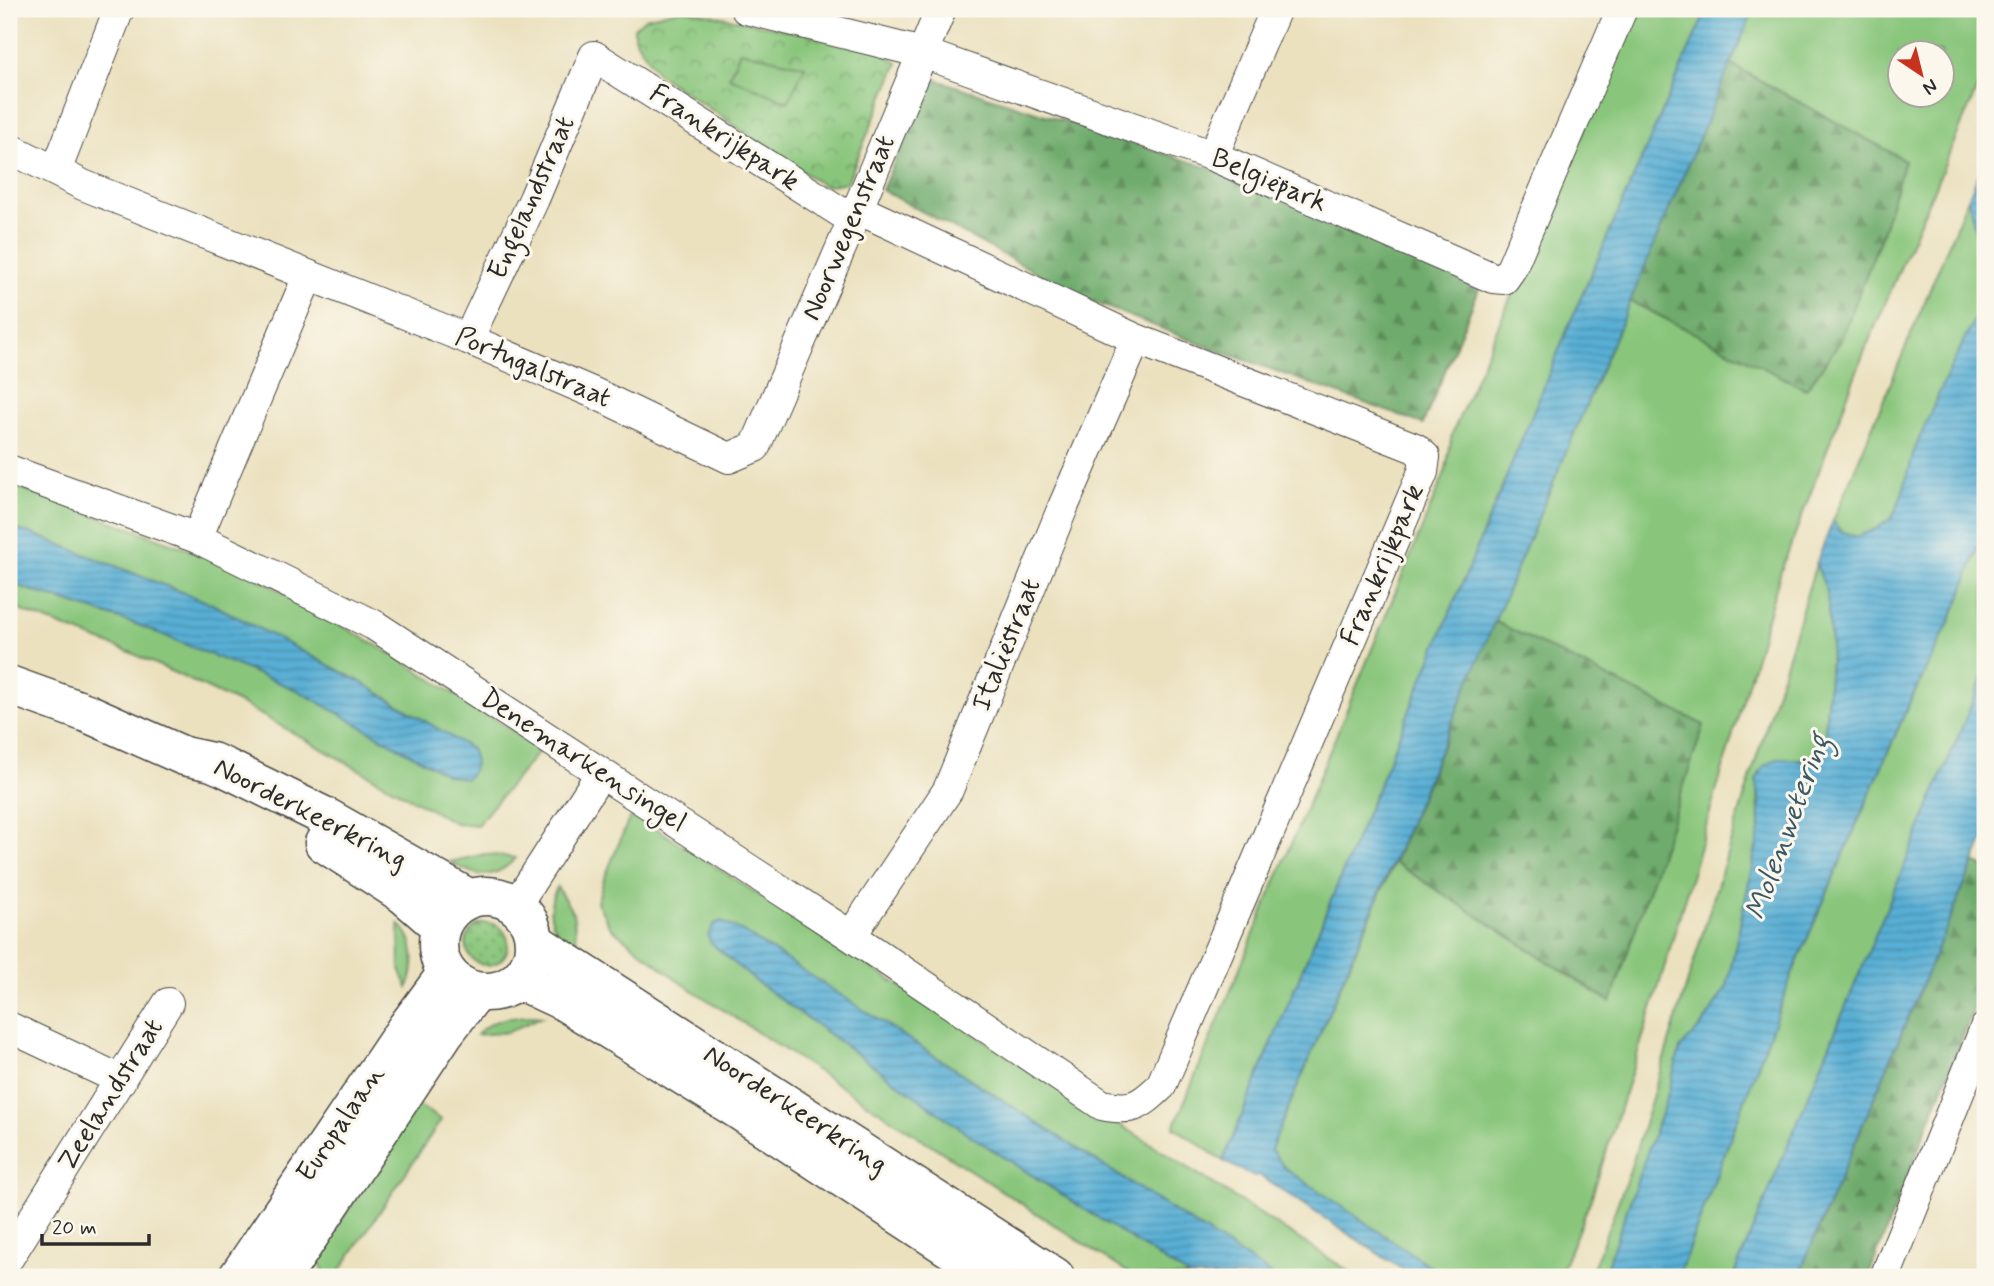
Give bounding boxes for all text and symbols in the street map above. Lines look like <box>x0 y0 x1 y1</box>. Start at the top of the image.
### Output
north arrow <box>1885 38 1955 108</box>
text: N <box>1918 73 1942 101</box>
street label: Frankrijkpark <box>642 76 806 200</box>
street label: Engelandstraat <box>479 110 587 287</box>
street label: Noorwegenstraat <box>793 130 905 326</box>
street label: Belgiëpark <box>1205 140 1333 224</box>
street label: Portugalstraat <box>449 319 617 417</box>
street label: Frankrijkpark <box>1332 479 1434 651</box>
street label: Italiëstraat <box>964 573 1050 717</box>
street label: Denemarkensingel <box>471 680 694 843</box>
water label: Molenwetering <box>1736 726 1844 927</box>
street label: Noorderkeerkring <box>207 749 413 879</box>
street label: Zeelandstraat <box>49 1012 173 1178</box>
street label: Noorderkeerkring <box>696 1037 894 1183</box>
street label: Europalaan <box>288 1058 394 1190</box>
scale bar <box>42 1202 149 1246</box>
text: 20 m <box>52 1214 97 1242</box>

